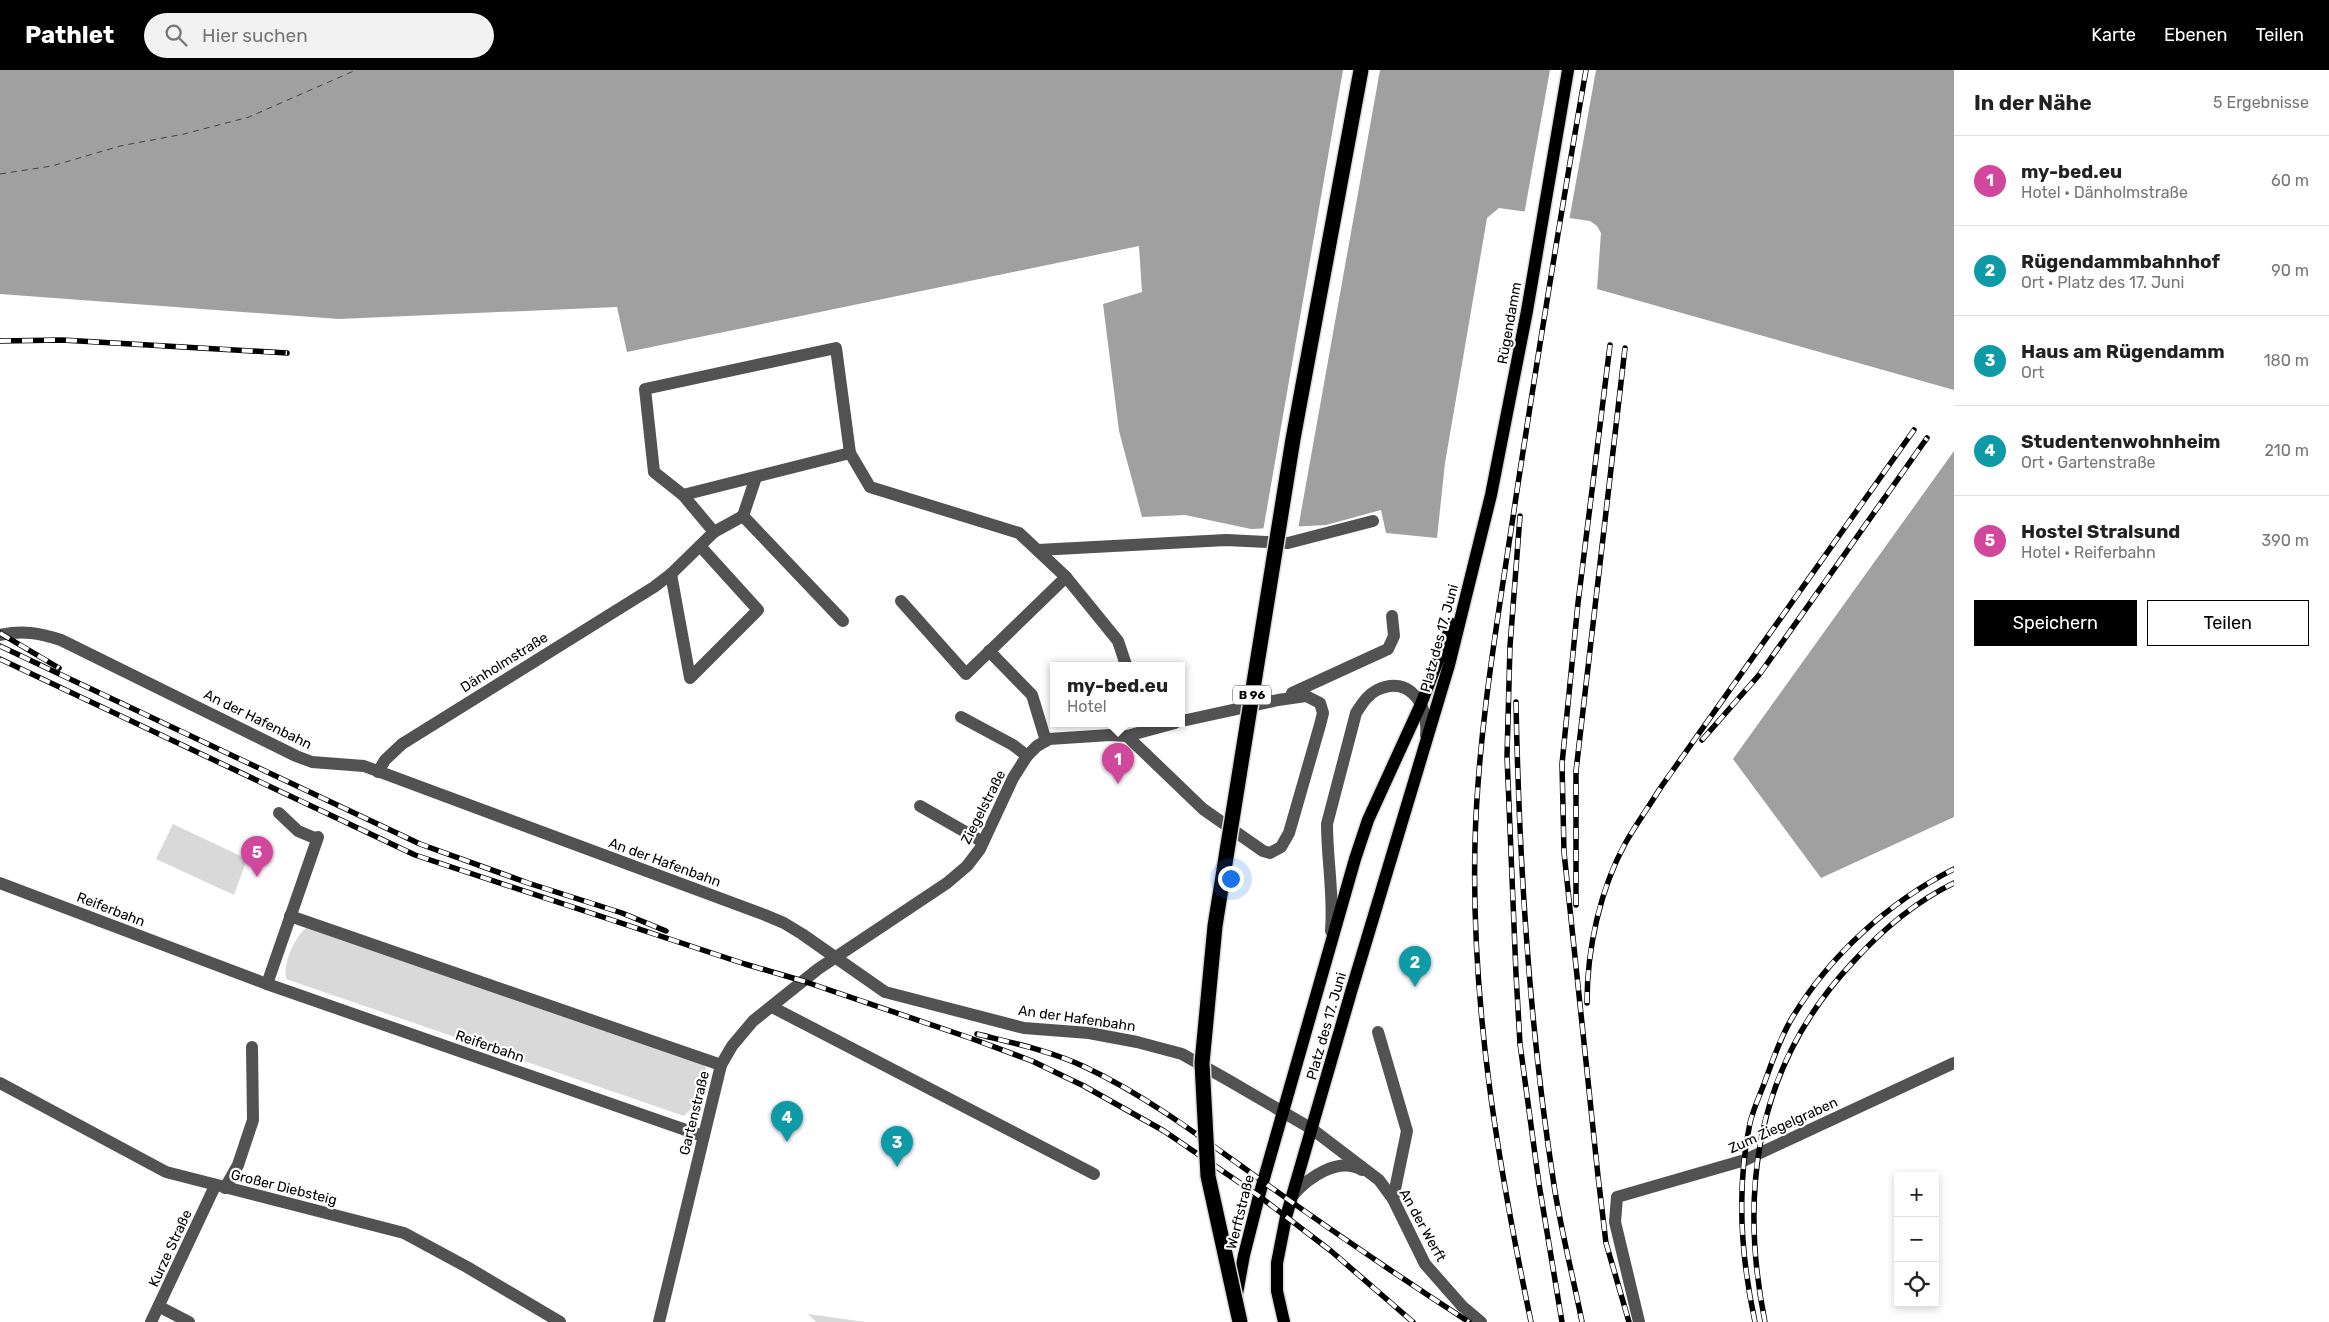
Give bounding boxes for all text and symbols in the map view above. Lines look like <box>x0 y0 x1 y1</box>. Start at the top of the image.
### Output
search box <box>144 13 494 58</box>
text: Pathlet <box>25 21 114 49</box>
icon: search <box>162 21 190 49</box>
text: Hier suchen <box>202 24 308 47</box>
text: Karte <box>2091 24 2136 46</box>
text: Ebenen <box>2164 24 2228 46</box>
text: Teilen <box>2256 24 2304 46</box>
text: In der Nähe <box>1974 90 2092 115</box>
text: 5 Ergebnisse <box>2213 93 2309 112</box>
text: my-bed.eu <box>2021 160 2122 183</box>
text: 1 <box>1986 171 1994 190</box>
text: 60 m <box>2271 171 2309 190</box>
text: Hotel · Dänholmstraße <box>2021 183 2188 202</box>
text: Rügendammbahnhof <box>2021 250 2220 273</box>
text: 2 <box>1985 261 1995 280</box>
text: 90 m <box>2271 261 2309 280</box>
text: Ort · Platz des 17. Juni <box>2021 273 2184 292</box>
street label: Rügendamm <box>1494 281 1525 366</box>
text: Haus am Rügendamm <box>2021 340 2225 363</box>
text: 3 <box>1985 351 1995 370</box>
text: 180 m <box>2264 351 2309 370</box>
text: Ort <box>2021 363 2044 382</box>
text: Studentenwohnheim <box>2021 430 2221 453</box>
text: 4 <box>1985 441 1995 460</box>
text: 210 m <box>2264 441 2309 460</box>
text: Ort · Gartenstraße <box>2021 453 2156 472</box>
text: Hostel Stralsund <box>2021 520 2180 543</box>
text: 5 <box>1985 531 1995 550</box>
text: 390 m <box>2262 531 2309 550</box>
text: Hotel · Reiferbahn <box>2021 543 2156 562</box>
street label: Platz des 17. Juni <box>1417 582 1462 694</box>
button: Speichern <box>1974 600 2137 646</box>
button: Teilen <box>2147 600 2309 646</box>
street label: Dänholmstraße <box>457 629 551 696</box>
popup <box>1050 662 1185 727</box>
text: my-bed.eu <box>1067 674 1168 697</box>
street label: An der Hafenbahn <box>201 686 315 753</box>
road number: B 96 <box>1233 686 1271 704</box>
text: Hotel <box>1067 697 1107 716</box>
pin: 1 <box>1102 743 1134 784</box>
street label: Ziegelstraße <box>958 767 1009 847</box>
street label: An der Hafenbahn <box>606 834 723 891</box>
pin: 5 <box>241 836 273 877</box>
your location <box>1218 866 1244 892</box>
street label: Reiferbahn <box>74 889 147 930</box>
pin: 2 <box>1399 946 1431 987</box>
street label: Platz des 17. Juni <box>1303 970 1350 1082</box>
street label: An der Hafenbahn <box>1017 1002 1137 1035</box>
street label: Reiferbahn <box>453 1027 527 1066</box>
street label: Gartenstraße <box>676 1069 713 1157</box>
street label: Zum Ziegelgraben <box>1726 1094 1840 1157</box>
pin: 4 <box>771 1101 803 1142</box>
pin: 3 <box>881 1126 913 1167</box>
street label: Großer Diebsteig <box>229 1166 339 1209</box>
map controls <box>1894 1172 1939 1307</box>
button: + <box>1894 1172 1939 1217</box>
street label: Werftstraße <box>1223 1173 1258 1251</box>
street label: An der Werft <box>1396 1186 1450 1265</box>
street label: Kurze Straße <box>145 1207 196 1290</box>
button: − <box>1894 1217 1939 1262</box>
button: locate <box>1894 1262 1939 1307</box>

